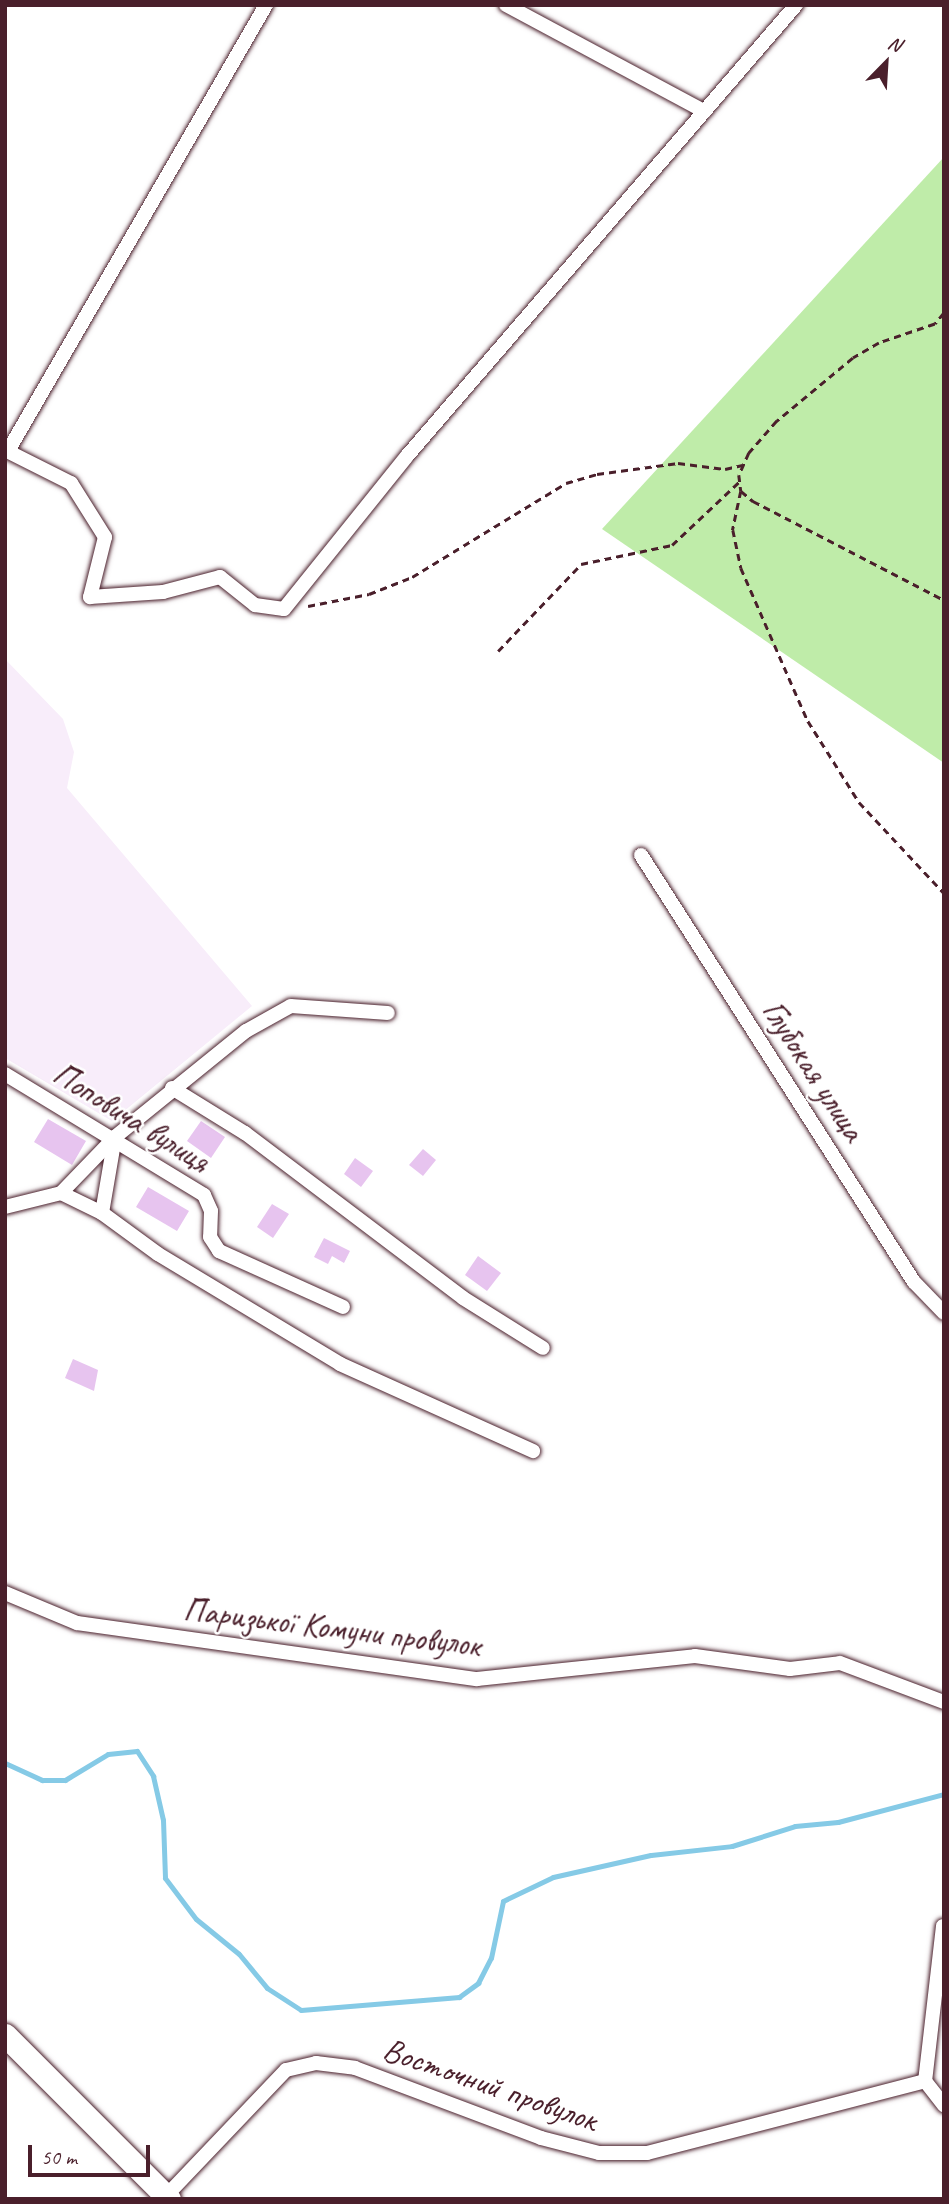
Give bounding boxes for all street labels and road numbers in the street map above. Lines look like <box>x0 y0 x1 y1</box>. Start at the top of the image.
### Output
street label: Глубокая улица <box>752 993 874 1149</box>
street label: Поповича вулиця <box>44 1054 218 1182</box>
street label: Паризької Комуни провулок <box>180 1590 484 1666</box>
street label: Восточний провулок <box>378 2030 602 2140</box>

